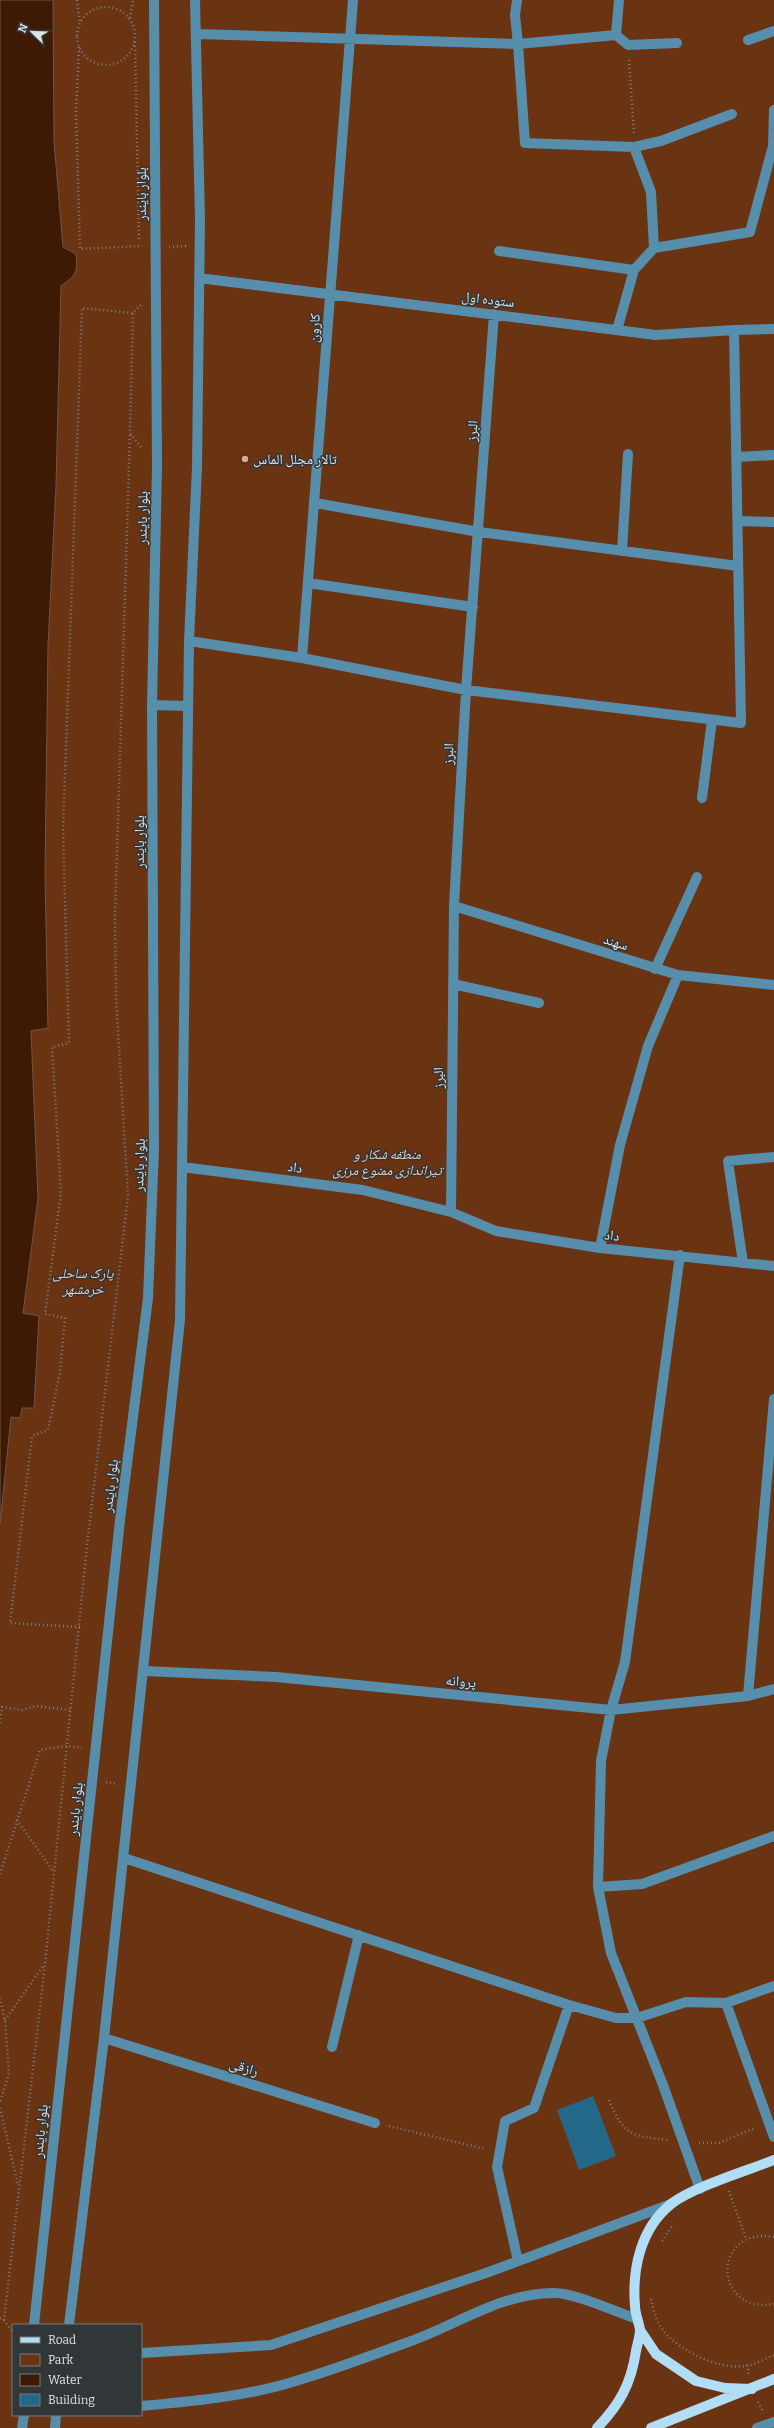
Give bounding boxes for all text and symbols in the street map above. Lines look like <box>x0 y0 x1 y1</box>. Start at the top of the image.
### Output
north arrow <box>12 12 52 52</box>
text: N <box>16 21 31 35</box>
street label: بلوار بایندر <box>133 167 150 222</box>
street label: ستوده اول <box>460 288 515 311</box>
street label: کارون <box>305 313 324 343</box>
street label: البرز <box>463 420 482 443</box>
place label: تالار مجلل الماس <box>253 451 337 468</box>
marker: تالار مجلل الماس <box>240 454 250 464</box>
street label: بلوار بایندر <box>134 491 151 546</box>
street label: البرز <box>439 743 458 766</box>
street label: بلوار بایندر <box>131 815 148 870</box>
street label: سهند <box>601 931 630 954</box>
street label: البرز <box>430 1067 447 1090</box>
street label: بلوار بایندر <box>130 1138 149 1193</box>
park label: منطقه شکار و تیراندازی ممنوع مرزی <box>332 1146 445 1179</box>
street label: داد <box>286 1158 304 1177</box>
street label: داد <box>604 1226 620 1245</box>
park label: پارک ساحلی خرمشهر <box>52 1265 114 1298</box>
street label: بلوار بایندر <box>99 1458 122 1515</box>
street label: پروانه <box>445 1672 477 1691</box>
street label: بلوار بایندر <box>64 1781 87 1838</box>
street label: رازقی <box>227 2055 261 2080</box>
street label: بلوار بایندر <box>29 2103 52 2160</box>
legend <box>12 2324 142 2416</box>
text: Road <box>48 2333 76 2347</box>
text: Park <box>48 2353 74 2367</box>
text: Water <box>48 2373 83 2387</box>
text: Building <box>48 2393 95 2407</box>

